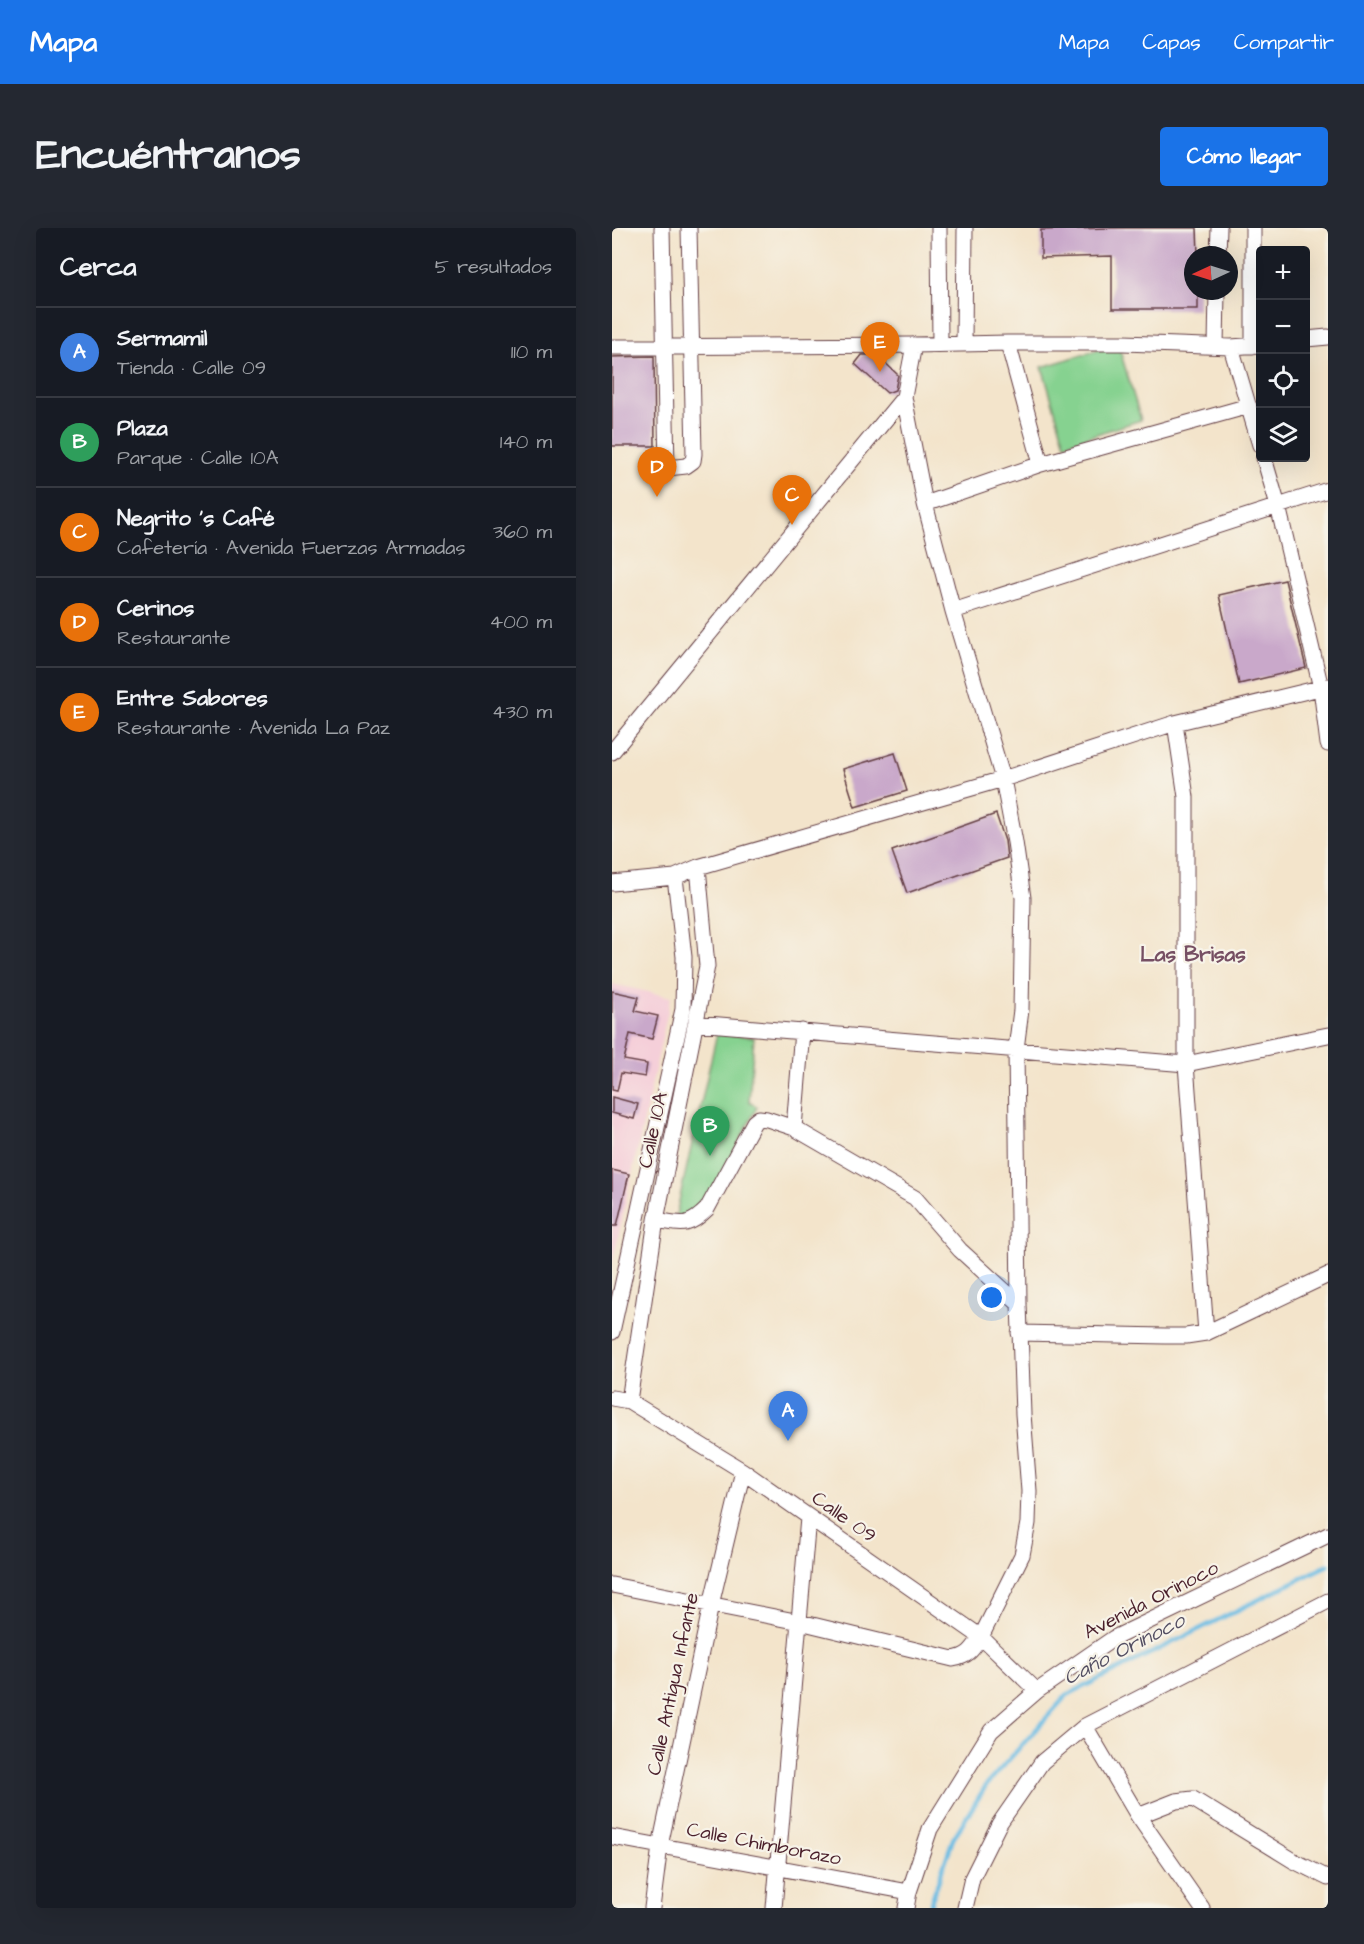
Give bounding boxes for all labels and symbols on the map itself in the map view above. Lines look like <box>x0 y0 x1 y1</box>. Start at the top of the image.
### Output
north arrow <box>1184 246 1238 300</box>
pin: E <box>860 322 900 372</box>
pin: D <box>638 448 676 497</box>
pin: C <box>772 476 812 525</box>
district label: Las Brisas <box>1140 940 1246 969</box>
street label: Calle 10A <box>631 1089 675 1171</box>
pin: B <box>690 1106 730 1156</box>
your location <box>977 1283 1006 1312</box>
pin: A <box>768 1392 807 1441</box>
street label: Calle 09 <box>806 1484 882 1550</box>
street label: Avenida Orinoco <box>1079 1554 1223 1646</box>
street label: Calle Antigua Infante <box>640 1590 707 1778</box>
water label: Caño Orinoco <box>1058 1605 1192 1692</box>
street label: Calle Chimborazo <box>684 1815 844 1873</box>

